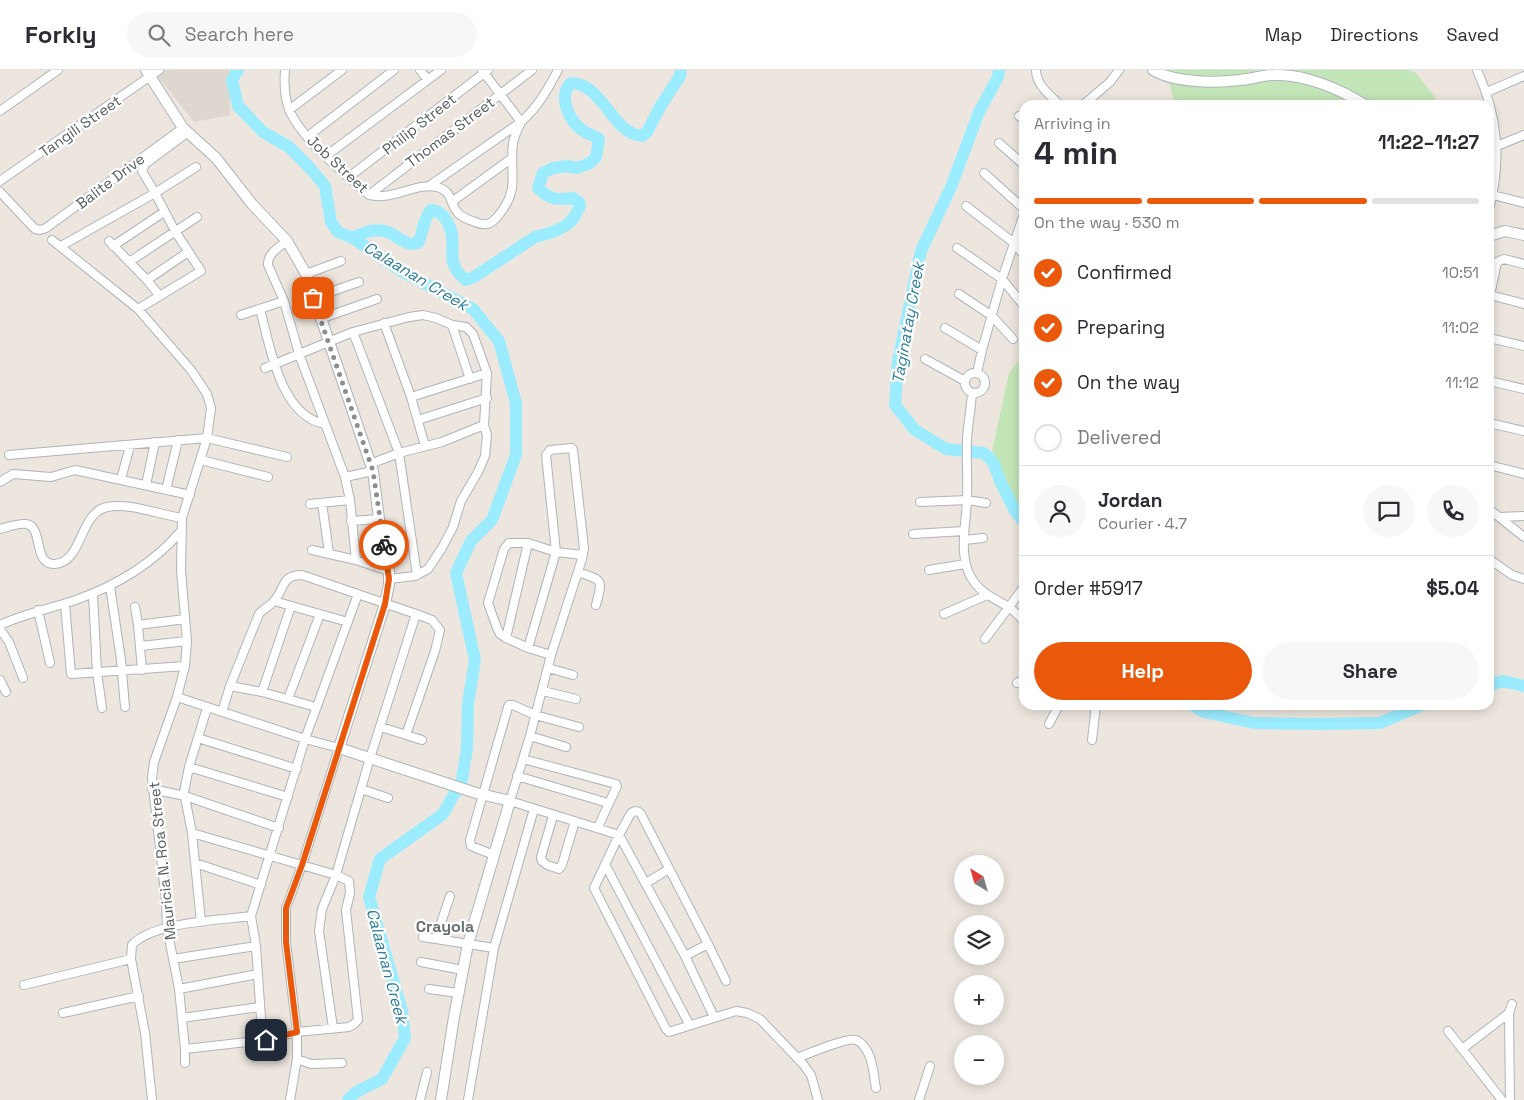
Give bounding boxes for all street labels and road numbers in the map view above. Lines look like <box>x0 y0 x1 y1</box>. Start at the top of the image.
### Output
street label: Philip Street <box>378 89 460 159</box>
street label: Tangili Street <box>35 91 125 161</box>
street label: Thomas Street <box>402 92 498 172</box>
street label: Job Street <box>303 131 373 197</box>
street label: Balite Drive <box>72 149 148 213</box>
street label: Mauricia N. Roa Street <box>144 781 180 941</box>

